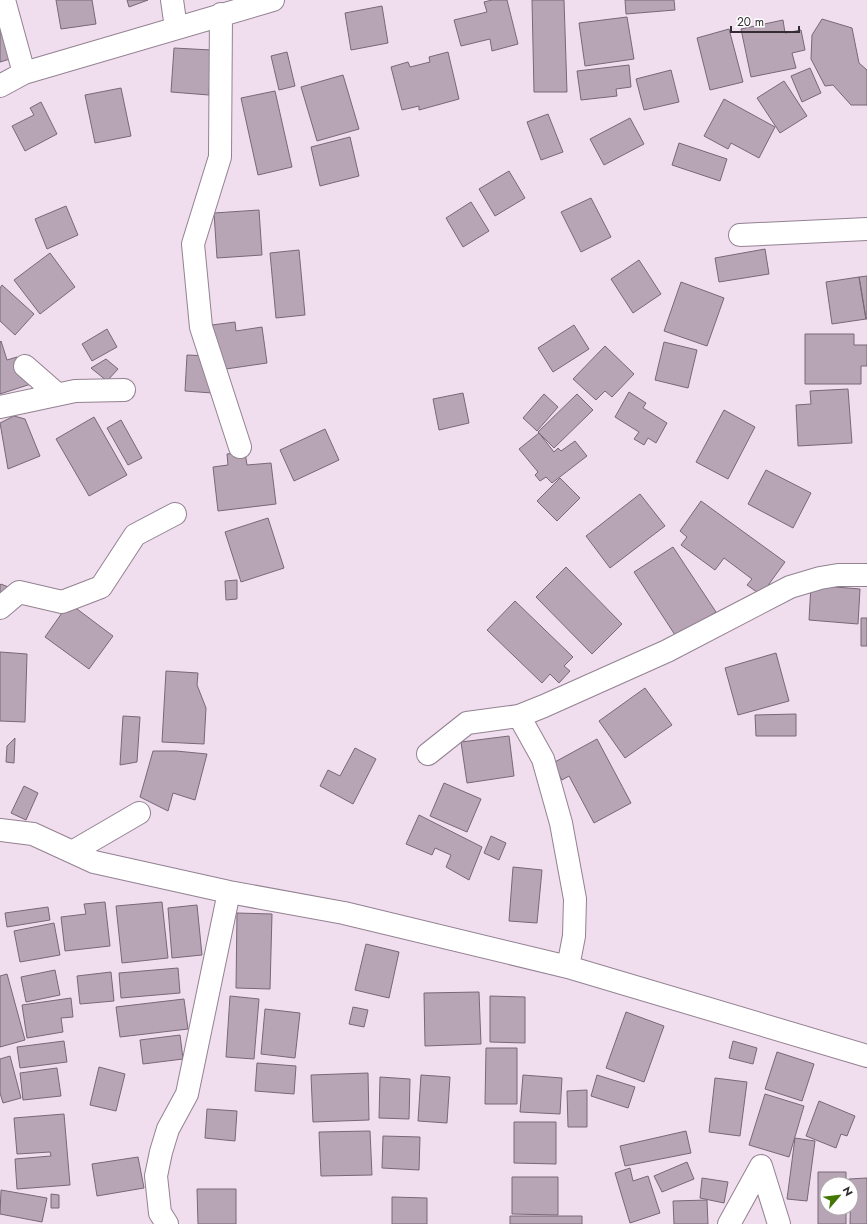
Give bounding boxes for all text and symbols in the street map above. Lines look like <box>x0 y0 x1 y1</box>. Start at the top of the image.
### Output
scale bar <box>731 8 799 34</box>
text: 20 m <box>737 13 764 31</box>
north arrow <box>819 1176 859 1216</box>
text: N <box>839 1184 857 1199</box>

